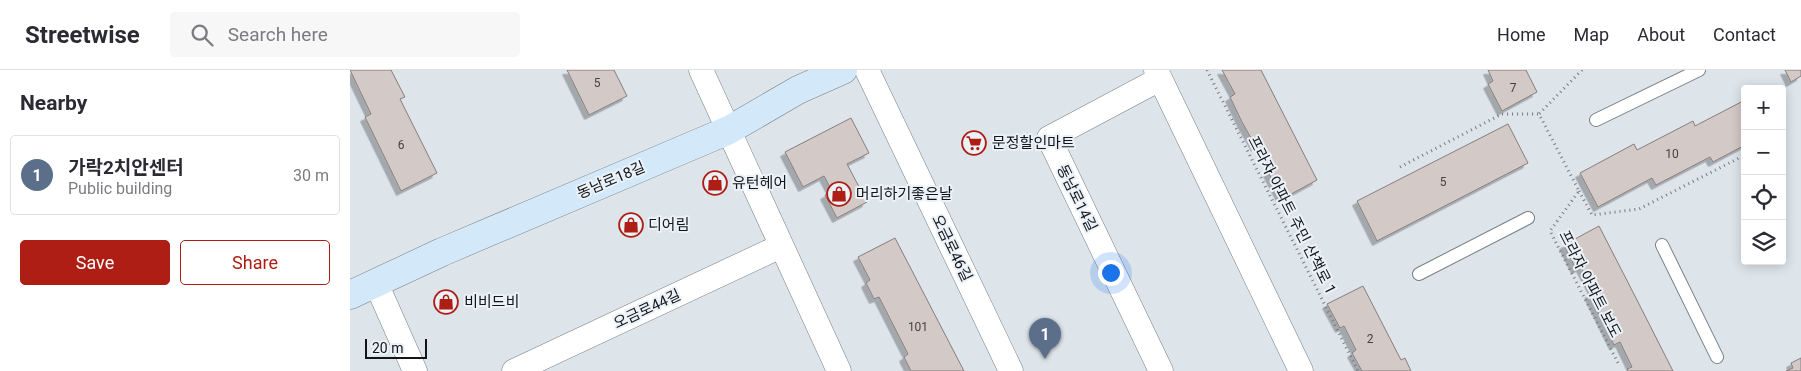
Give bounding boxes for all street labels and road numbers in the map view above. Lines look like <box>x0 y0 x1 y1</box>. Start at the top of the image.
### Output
street label: 프라자 아파트 주민 산책로 1 <box>1244 133 1340 297</box>
street label: 동남로18길 <box>574 158 648 202</box>
street label: 동남로14길 <box>1053 162 1101 234</box>
street label: 오금로46길 <box>928 212 976 284</box>
street label: 프라자 아파트 보도 <box>1555 227 1625 341</box>
street label: 오금로44길 <box>611 286 683 332</box>

